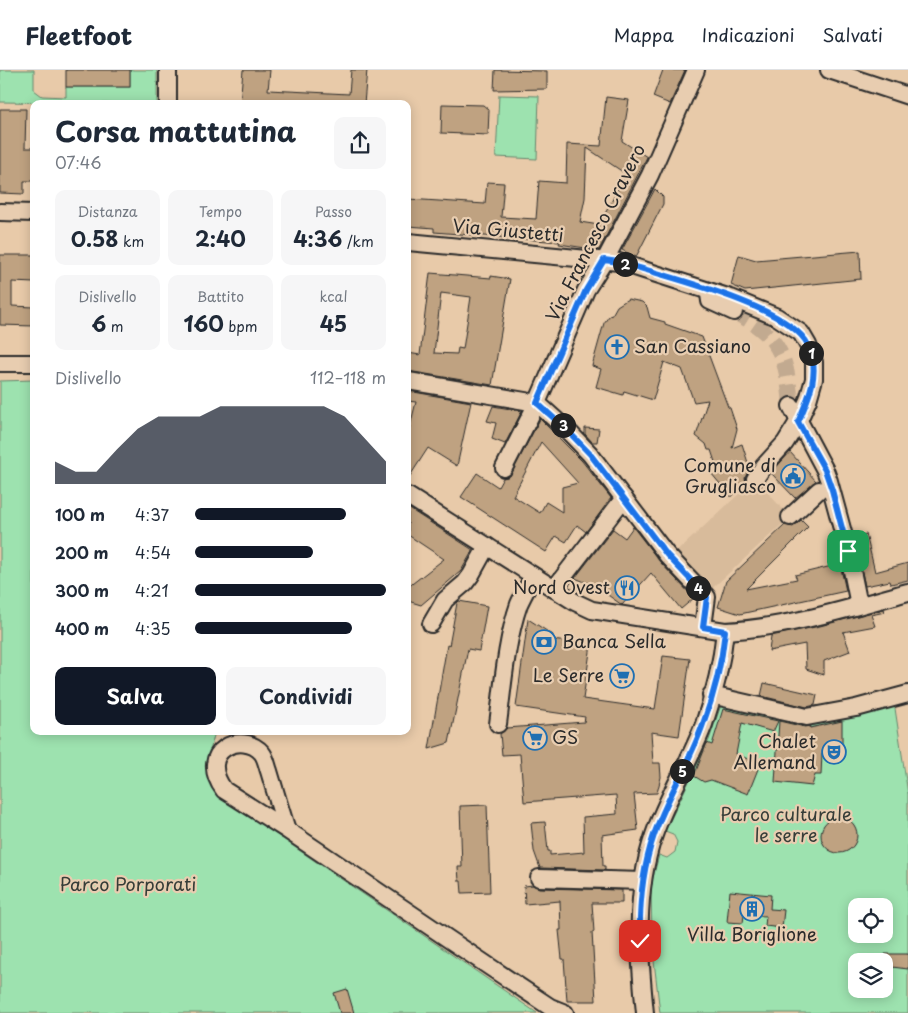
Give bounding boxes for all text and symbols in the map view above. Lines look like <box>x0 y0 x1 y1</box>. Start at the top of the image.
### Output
text: Fleetfoot <box>25 17 132 53</box>
text: Mappa <box>614 21 674 48</box>
text: Indicazioni <box>702 21 795 48</box>
text: Salvati <box>823 21 883 48</box>
text: Corsa mattutina <box>55 109 296 152</box>
button: share <box>334 117 386 169</box>
street label: Via Francesco Cravero <box>538 139 651 326</box>
text: 07:46 <box>55 150 101 174</box>
text: Distanza <box>77 201 138 222</box>
text: Tempo <box>199 201 242 222</box>
text: Passo <box>315 201 352 222</box>
street label: Via Giustetti <box>451 211 565 248</box>
text: 0.58 <box>71 222 119 254</box>
text: 2:40 <box>195 222 246 254</box>
text: 4:36 <box>293 222 342 254</box>
text: km <box>119 231 144 252</box>
text: /km <box>342 231 374 252</box>
pin: 2 <box>612 252 638 276</box>
text: 2 <box>621 254 630 275</box>
text: Dislivello <box>78 286 137 307</box>
text: Battito <box>197 286 244 307</box>
text: kcal <box>320 286 347 307</box>
text: 6 <box>91 307 106 339</box>
text: 160 <box>184 307 224 339</box>
text: 45 <box>320 307 347 339</box>
text: m <box>106 316 124 337</box>
text: bpm <box>224 316 257 337</box>
place label: San Cassiano <box>634 332 751 359</box>
church icon: San Cassiano <box>604 334 630 360</box>
pin: 1 <box>798 340 824 366</box>
text: 1 <box>808 343 815 364</box>
text: Dislivello <box>55 365 121 389</box>
text: 112–118 m <box>310 365 386 389</box>
pin: 3 <box>550 412 576 438</box>
text: 3 <box>559 415 568 436</box>
place label: Comune di Grugliasco <box>684 451 776 499</box>
public building icon: Comune di Grugliasco <box>780 463 806 489</box>
text: 100 m <box>55 502 105 526</box>
text: 4:37 <box>135 502 169 526</box>
pin <box>827 530 869 572</box>
icon: arrive <box>834 537 862 565</box>
text: 200 m <box>55 540 109 564</box>
text: 4:54 <box>135 540 171 564</box>
place label: Nord Ovest <box>513 573 610 600</box>
restaurant icon: Nord Ovest <box>614 575 640 601</box>
pin: 4 <box>686 576 710 600</box>
text: 300 m <box>55 578 109 602</box>
text: 4:21 <box>135 578 169 602</box>
text: 4 <box>694 578 703 599</box>
text: 400 m <box>55 616 109 640</box>
text: 4:35 <box>135 616 171 640</box>
place label: Banca Sella <box>562 627 666 654</box>
bank icon: Banca Sella <box>531 629 557 655</box>
place label: Le Serre <box>533 661 604 688</box>
supermarket icon: Le Serre <box>609 663 635 689</box>
button: Salva <box>55 667 216 725</box>
button: Condividi <box>226 667 386 725</box>
place label: GS <box>552 723 578 750</box>
supermarket icon: GS <box>522 725 548 751</box>
place label: Chalet Allemand <box>733 727 816 775</box>
theatre icon: Chalet Allemand <box>821 739 847 765</box>
pin: 5 <box>670 758 694 784</box>
text: 5 <box>678 761 687 782</box>
park label: Parco culturale le serre <box>720 800 852 848</box>
park label: Parco Porporati <box>59 870 197 897</box>
building icon: Villa Boriglione <box>739 896 765 922</box>
map controls <box>848 898 893 998</box>
button: locate <box>848 898 893 943</box>
pin <box>619 920 661 962</box>
place label: Villa Boriglione <box>687 920 817 947</box>
icon: check <box>626 927 654 955</box>
button: layers <box>848 953 893 998</box>

